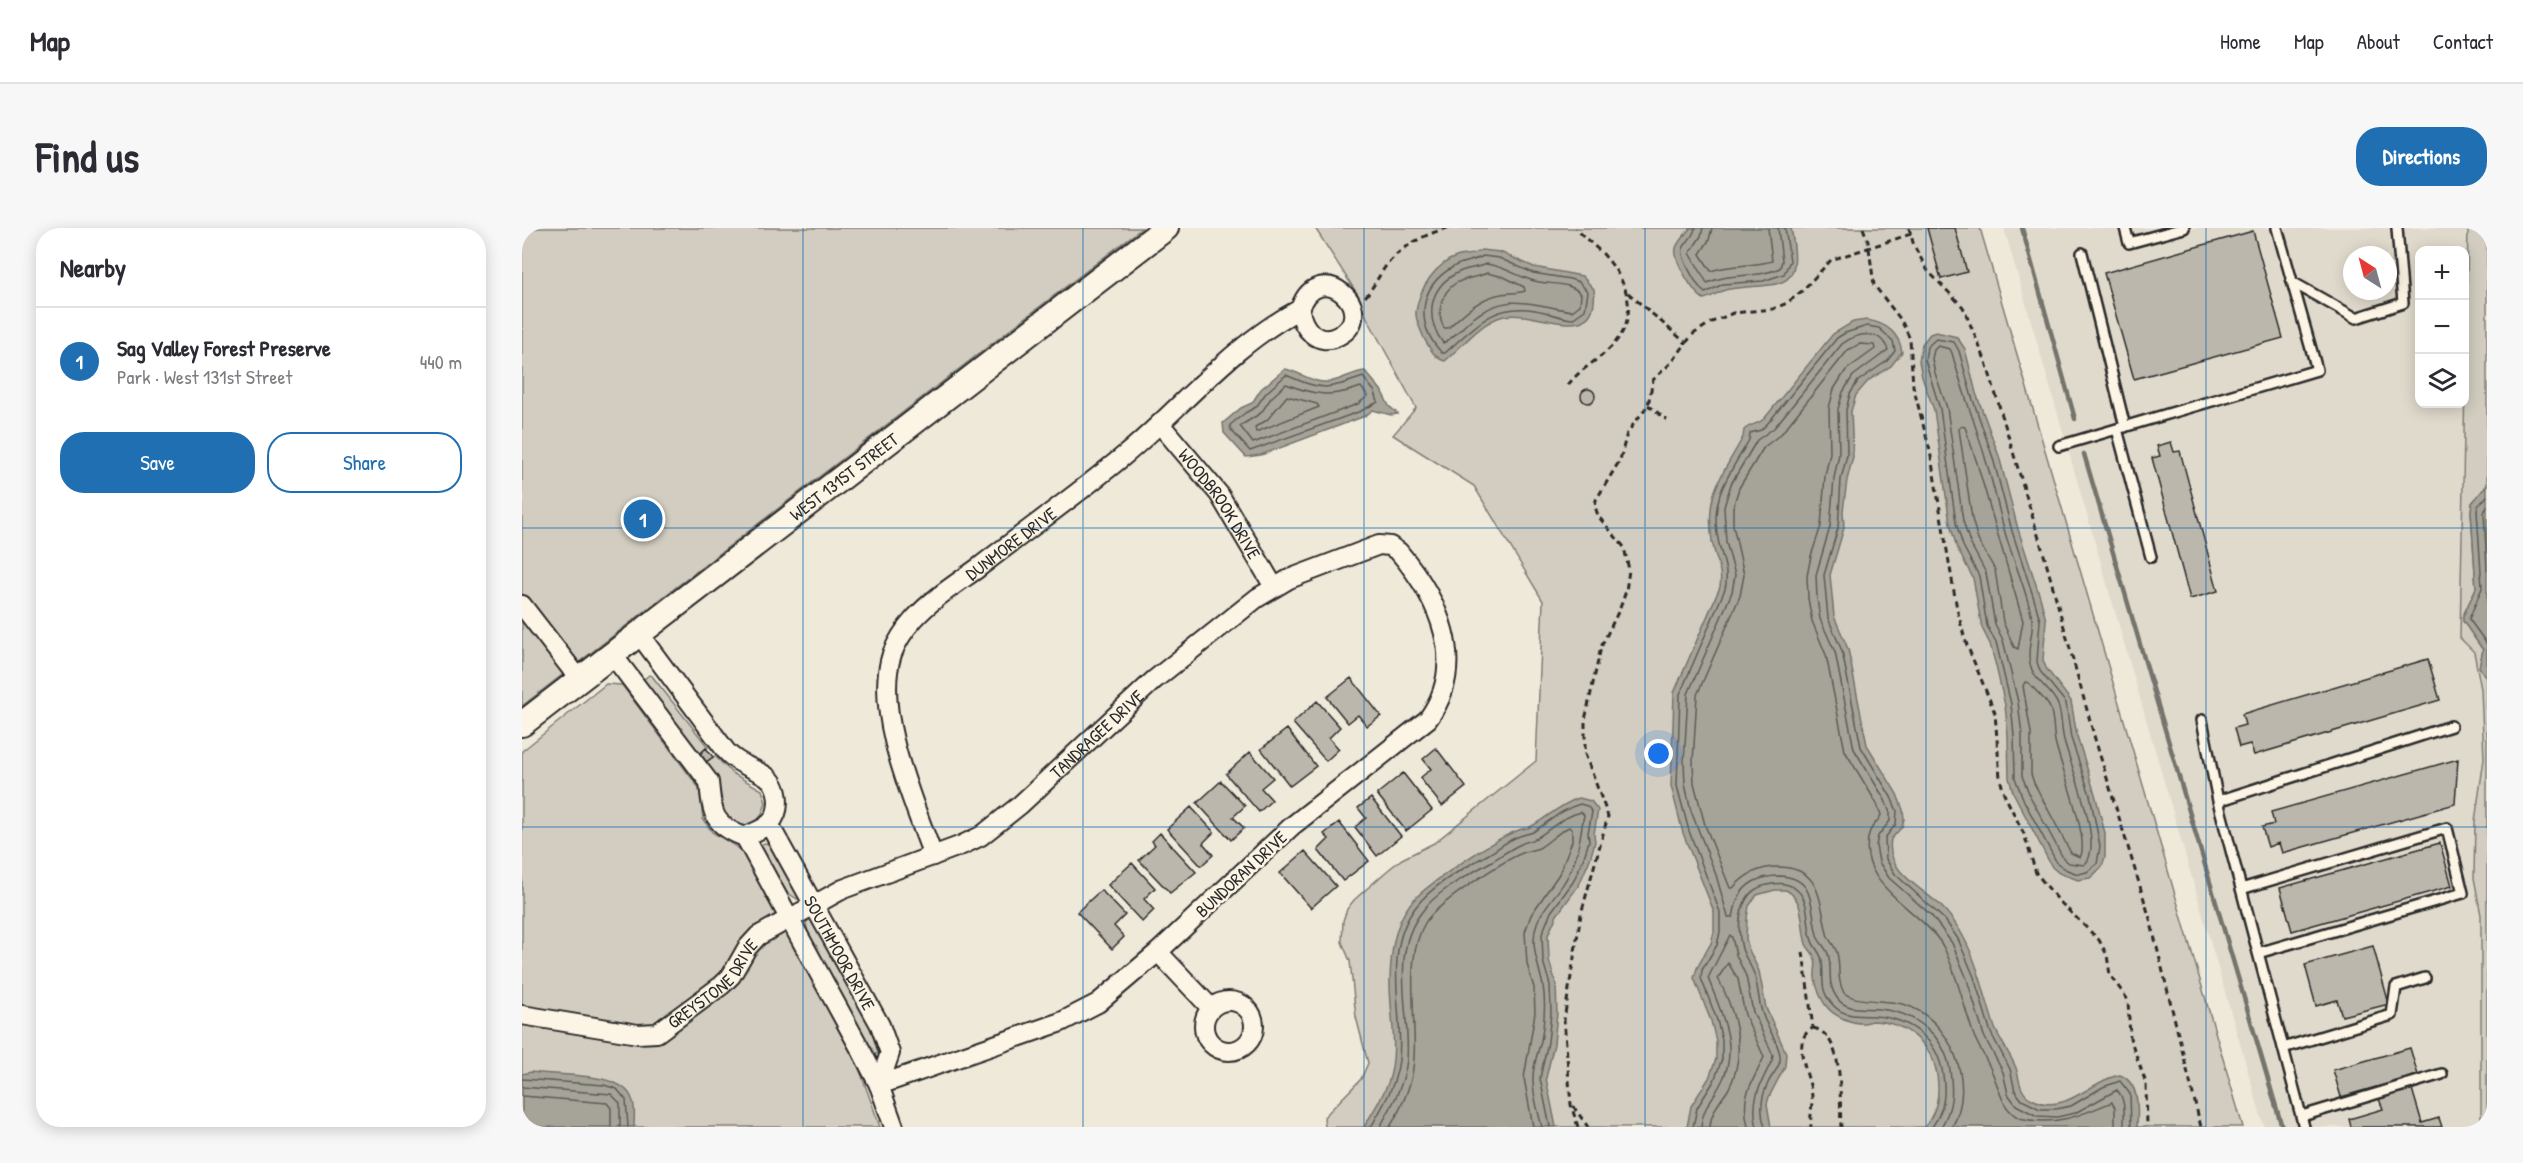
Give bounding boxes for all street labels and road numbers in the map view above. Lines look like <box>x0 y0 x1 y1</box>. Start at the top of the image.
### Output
street label: WEST 131ST STREET <box>784 426 904 526</box>
street label: WOODBROOK DRIVE <box>1173 443 1267 563</box>
street label: DUNMORE DRIVE <box>960 501 1061 586</box>
street label: TANDRAGEE DRIVE <box>1044 684 1149 784</box>
street label: BUNDORAN DRIVE <box>1190 825 1292 923</box>
street label: SOUTHMOOR DRIVE <box>798 891 882 1014</box>
street label: GREYSTONE DRIVE <box>662 932 763 1034</box>

